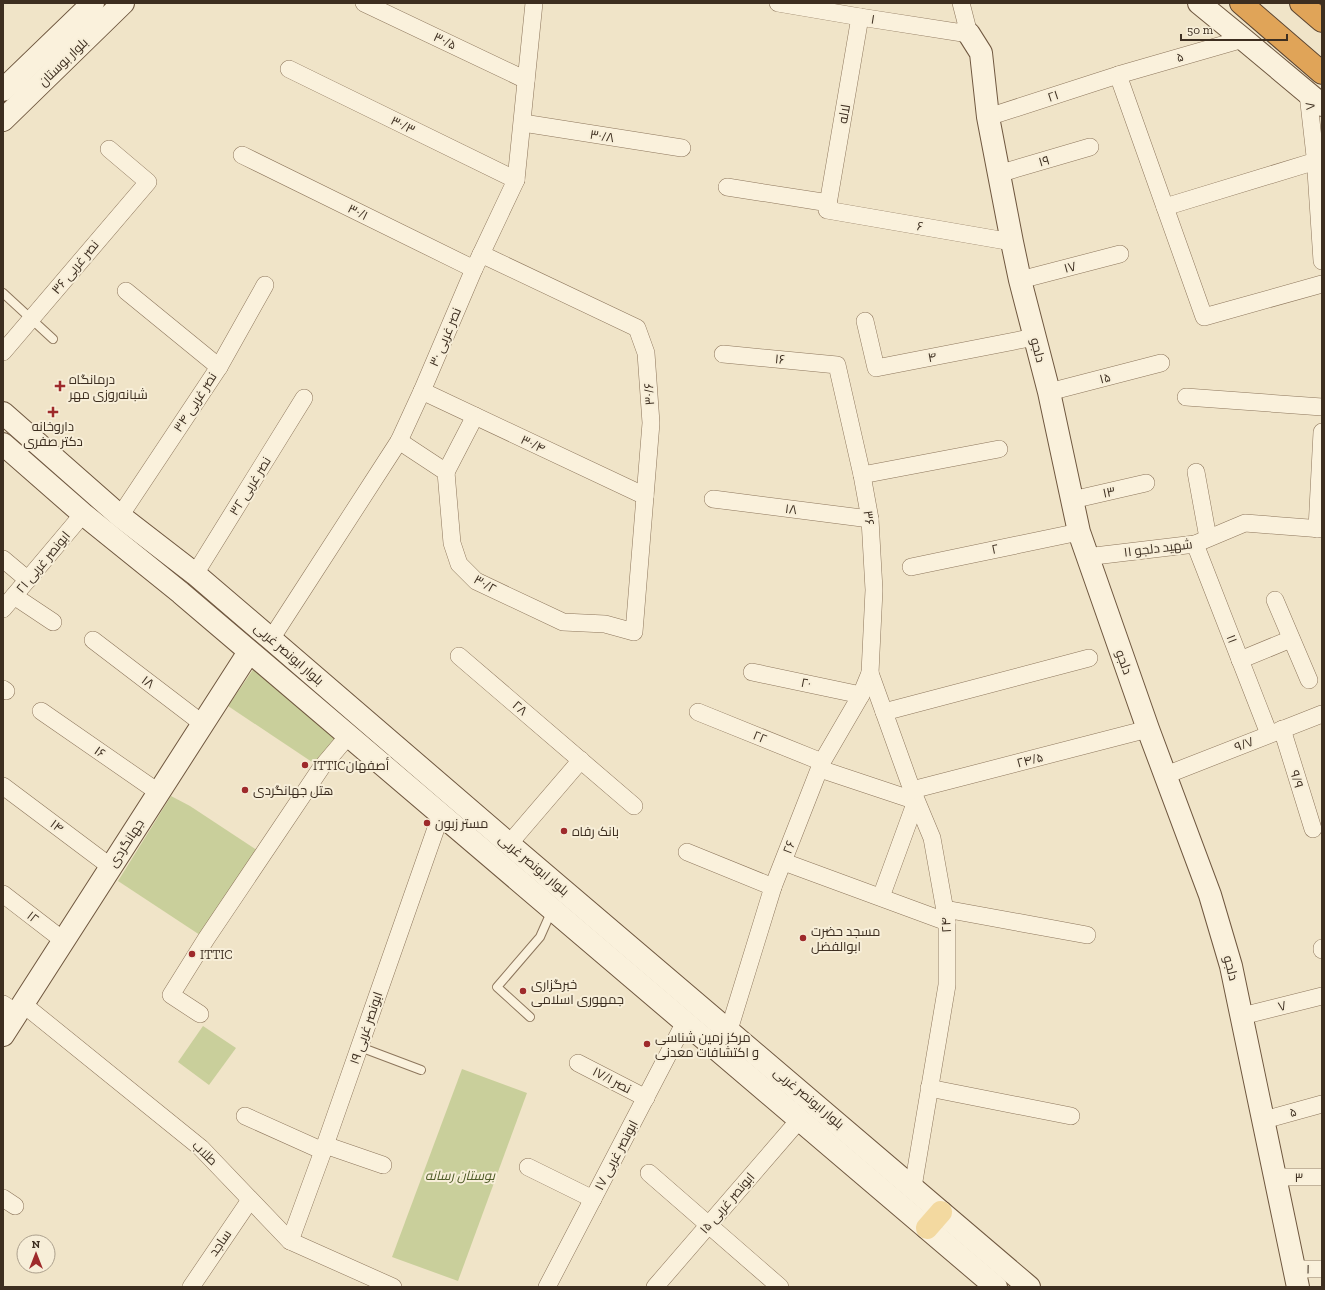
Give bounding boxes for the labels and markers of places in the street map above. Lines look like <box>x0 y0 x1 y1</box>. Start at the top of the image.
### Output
place label: درمانگاه شبانه‌روزی مهر <box>68 372 148 402</box>
marker: درمانگاه شبانه‌روزی مهر <box>54 380 66 392</box>
marker: داروخانه دکتر صفری <box>48 407 58 417</box>
place label: داروخانه دکتر صفری <box>23 419 83 449</box>
place label: ITTICأصفهان <box>313 757 390 773</box>
marker: ITTICأصفهان <box>300 760 310 770</box>
place label: هتل جهانگردی <box>253 783 333 798</box>
marker: هتل جهانگردی <box>240 785 250 795</box>
place label: مستر زبون <box>435 816 488 831</box>
marker: مستر زبون <box>422 818 432 828</box>
place label: بانک رفاه <box>572 824 619 839</box>
marker: بانک رفاه <box>559 826 569 836</box>
place label: مسجد حضرت ابوالفضل <box>811 924 880 954</box>
marker: مسجد حضرت ابوالفضل <box>798 933 808 943</box>
place label: ITTIC <box>200 947 233 962</box>
marker: ITTIC <box>187 949 197 959</box>
place label: خبرگزاری جمهوری اسلامی <box>531 977 624 1007</box>
marker: خبرگزاری جمهوری اسلامی <box>518 986 528 996</box>
place label: مرکز زمین شناسی و اکتشافات معدنی <box>655 1030 759 1060</box>
marker: مرکز زمین شناسی و اکتشافات معدنی <box>642 1039 652 1049</box>

